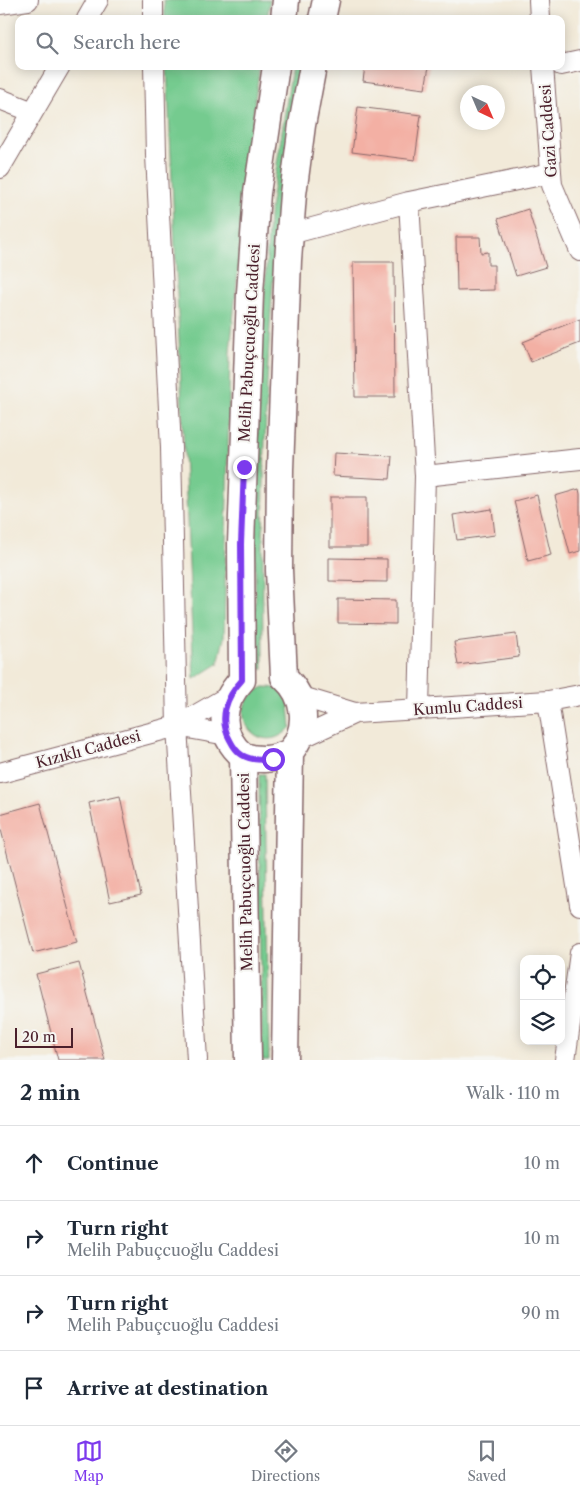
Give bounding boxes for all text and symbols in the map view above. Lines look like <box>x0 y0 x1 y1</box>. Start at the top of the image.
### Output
search box <box>15 15 565 70</box>
icon: search <box>33 29 61 57</box>
text: Search here <box>73 31 181 54</box>
street label: Gazi Caddesi <box>535 83 561 178</box>
north arrow <box>460 85 505 130</box>
street label: Melih Pabuçcuoğlu Caddesi <box>234 243 264 443</box>
route end <box>233 456 256 479</box>
street label: Kumlu Caddesi <box>413 693 524 719</box>
street label: Kızıklı Caddesi <box>34 726 143 772</box>
route start <box>262 748 285 771</box>
street label: Melih Pabuçcuoğlu Caddesi <box>234 772 256 971</box>
map controls <box>520 955 565 1045</box>
button: locate <box>520 955 565 1000</box>
button: layers <box>520 1000 565 1045</box>
scale bar <box>15 1025 72 1048</box>
text: 20 m <box>22 1028 56 1046</box>
text: 2 min <box>20 1080 80 1105</box>
text: Walk · 110 m <box>466 1083 560 1103</box>
icon: ahead <box>20 1149 48 1177</box>
text: Continue <box>67 1152 159 1175</box>
text: 10 m <box>524 1153 560 1173</box>
text: Turn right <box>67 1217 168 1240</box>
icon: right <box>20 1224 48 1252</box>
text: 10 m <box>524 1228 560 1248</box>
text: Melih Pabuçcuoğlu Caddesi <box>67 1240 279 1260</box>
text: Turn right <box>67 1292 168 1315</box>
icon: right <box>20 1299 48 1327</box>
text: 90 m <box>521 1303 560 1323</box>
text: Melih Pabuçcuoğlu Caddesi <box>67 1315 279 1335</box>
icon: arrive <box>20 1374 48 1402</box>
text: Arrive at destination <box>67 1377 268 1400</box>
tab: Map <box>74 1437 104 1485</box>
tab: Directions <box>251 1437 320 1485</box>
tab: Saved <box>467 1437 506 1485</box>

